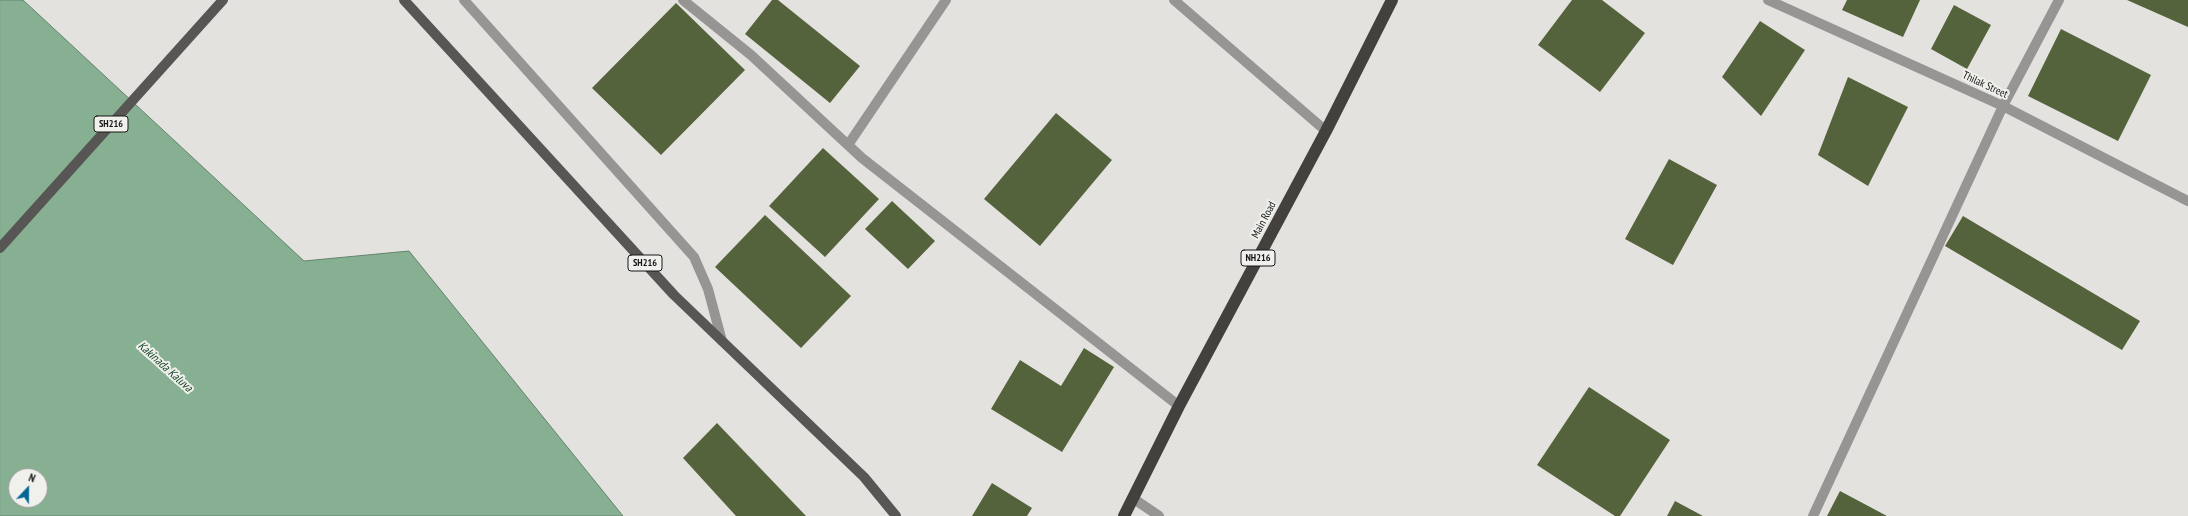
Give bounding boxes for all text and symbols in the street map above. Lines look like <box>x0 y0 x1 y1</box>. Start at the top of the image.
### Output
street label: Thilak Street <box>1960 69 2010 101</box>
road number: SH216 <box>94 116 128 132</box>
street label: Main Road <box>1249 199 1279 241</box>
road number: NH216 <box>1241 250 1275 266</box>
road number: SH216 <box>628 255 662 271</box>
water label: Kakinada Kaluva <box>135 339 195 395</box>
north arrow <box>8 468 48 508</box>
text: N <box>27 470 37 485</box>

